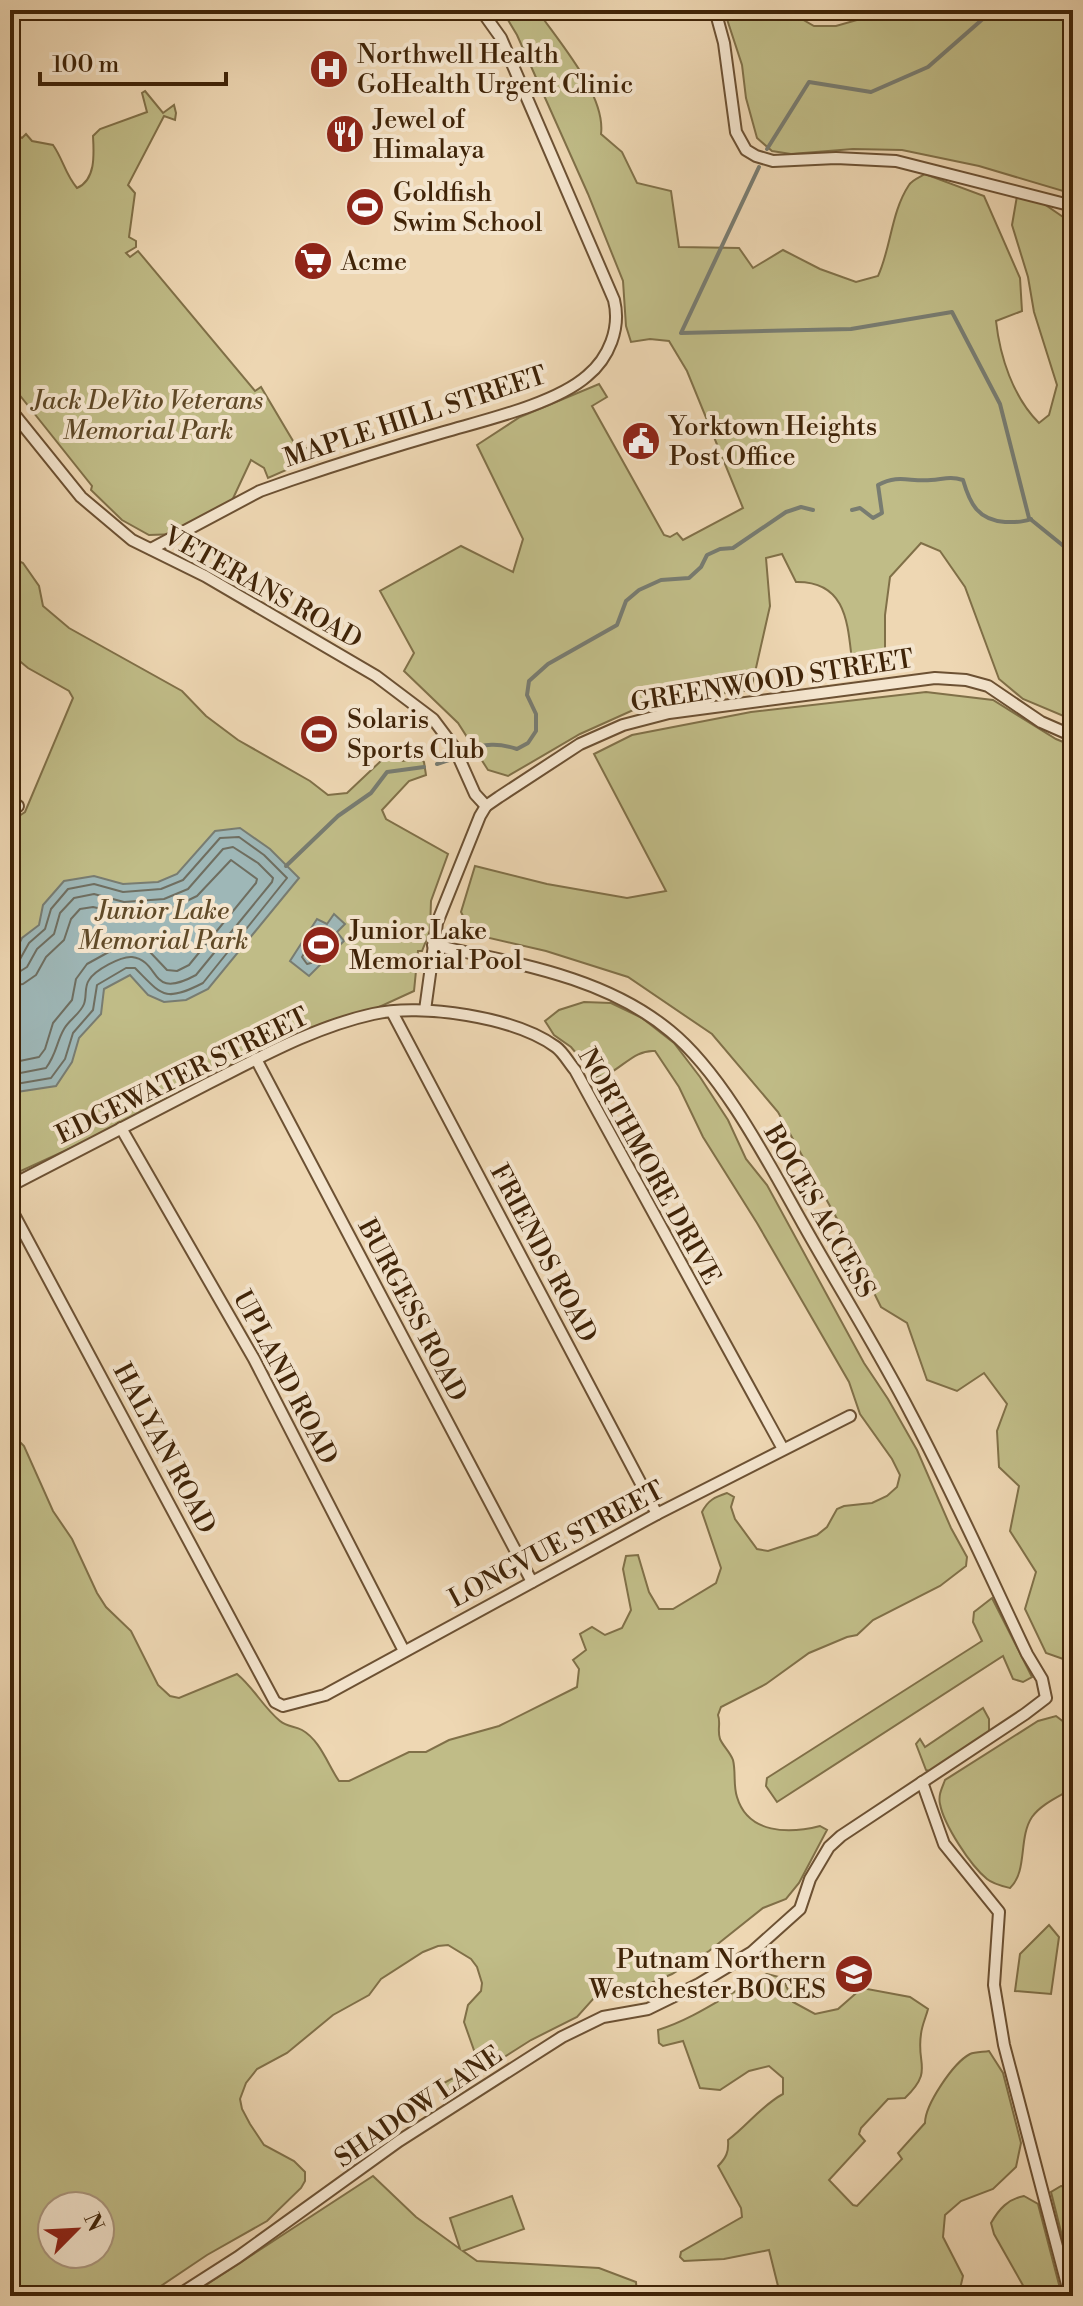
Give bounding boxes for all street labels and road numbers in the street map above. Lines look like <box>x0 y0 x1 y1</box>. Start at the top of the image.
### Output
street label: MAPLE HILL STREET <box>280 359 551 475</box>
street label: VETERANS ROAD <box>157 520 367 656</box>
street label: GREENWOOD STREET <box>628 643 916 719</box>
street label: EDGEWATER STREET <box>51 1001 314 1151</box>
street label: NORTHMORE DRIVE <box>571 1043 727 1290</box>
street label: BOCES ACCESS <box>756 1118 882 1304</box>
street label: FRIENDS ROAD <box>483 1159 604 1348</box>
street label: BURGESS ROAD <box>350 1213 474 1407</box>
street label: UPLAND ROAD <box>226 1285 344 1470</box>
street label: HALYAN ROAD <box>106 1358 223 1539</box>
street label: LONGVUE STREET <box>443 1475 670 1615</box>
street label: SHADOW LANE <box>329 2039 508 2175</box>

